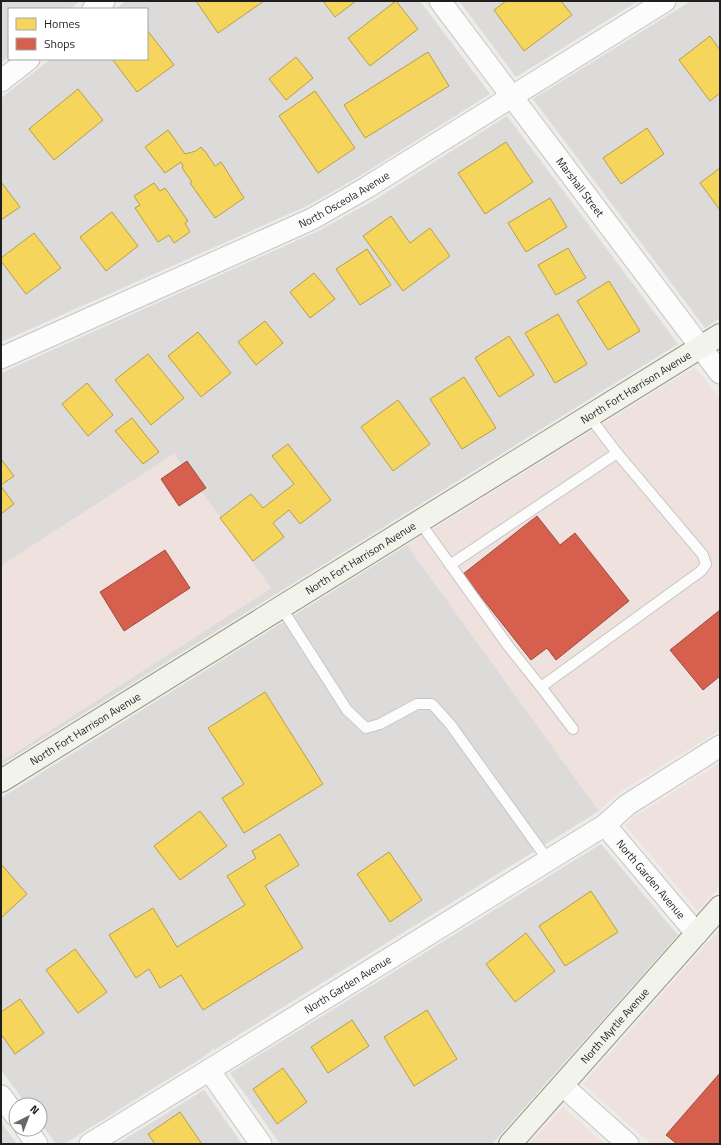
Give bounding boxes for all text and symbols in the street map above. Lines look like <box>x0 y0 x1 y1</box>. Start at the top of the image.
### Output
legend <box>8 8 148 60</box>
text: Homes <box>44 14 80 33</box>
text: Shops <box>44 34 76 53</box>
street label: Marshall Street <box>552 154 608 220</box>
street label: North Osceola Avenue <box>296 167 393 232</box>
street label: North Fort Harrison Avenue <box>577 347 695 428</box>
street label: North Fort Harrison Avenue <box>302 517 419 598</box>
street label: North Fort Harrison Avenue <box>27 688 144 769</box>
street label: North Garden Avenue <box>613 836 689 923</box>
street label: North Garden Avenue <box>301 951 394 1017</box>
street label: North Myrtle Avenue <box>577 984 653 1067</box>
north arrow <box>8 1097 48 1137</box>
text: N <box>27 1101 43 1118</box>

